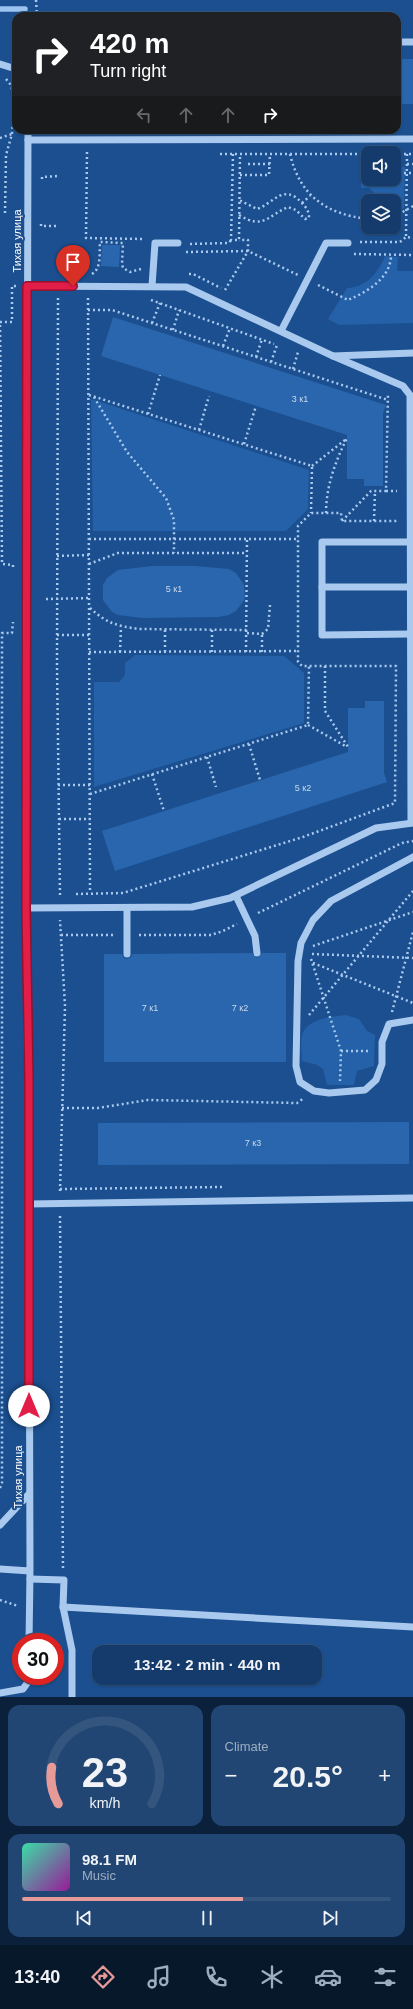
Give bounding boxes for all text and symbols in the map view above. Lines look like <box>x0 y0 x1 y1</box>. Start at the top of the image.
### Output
icon: right <box>24 28 76 80</box>
text: 420 m <box>90 28 169 59</box>
text: Turn right <box>90 61 166 81</box>
icon: left <box>133 104 155 126</box>
icon: ahead <box>175 104 197 126</box>
icon: ahead <box>217 104 239 126</box>
icon: right <box>259 104 281 126</box>
map controls <box>361 146 401 234</box>
button: sound <box>361 146 401 186</box>
button: layers <box>361 194 401 234</box>
street label: Тихая улица <box>11 209 23 273</box>
pin <box>56 245 90 286</box>
icon: arrive <box>62 251 84 273</box>
house number: 3 к1 <box>292 394 308 404</box>
house number: 5 к1 <box>166 584 182 594</box>
house number: 5 к2 <box>295 783 311 793</box>
house number: 7 к1 <box>142 1003 158 1013</box>
house number: 7 к2 <box>232 1003 248 1013</box>
house number: 7 к3 <box>245 1138 261 1148</box>
position arrow <box>8 1385 50 1427</box>
street label: Тихая улица <box>12 1445 24 1509</box>
speed limit sign: 30 <box>12 1633 64 1685</box>
text: 13:42 · 2 min · 440 m <box>134 1656 280 1673</box>
text: Climate <box>225 1739 269 1754</box>
text: 23 <box>82 1748 128 1795</box>
text: 20.5° <box>273 1760 343 1793</box>
text: − <box>225 1763 237 1788</box>
text: + <box>378 1763 391 1788</box>
text: km/h <box>90 1794 121 1810</box>
text: 98.1 FM <box>82 1851 137 1868</box>
text: Music <box>82 1868 116 1883</box>
icon: previous <box>73 1907 95 1929</box>
icon: pause <box>196 1907 218 1929</box>
icon: next <box>319 1907 341 1929</box>
icon: directions <box>89 1963 117 1991</box>
icon: music <box>145 1963 173 1991</box>
icon: phone <box>202 1963 230 1991</box>
icon: climate <box>258 1963 286 1991</box>
icon: car <box>314 1963 342 1991</box>
icon: filters <box>371 1963 399 1991</box>
text: 13:40 <box>14 1967 60 1987</box>

